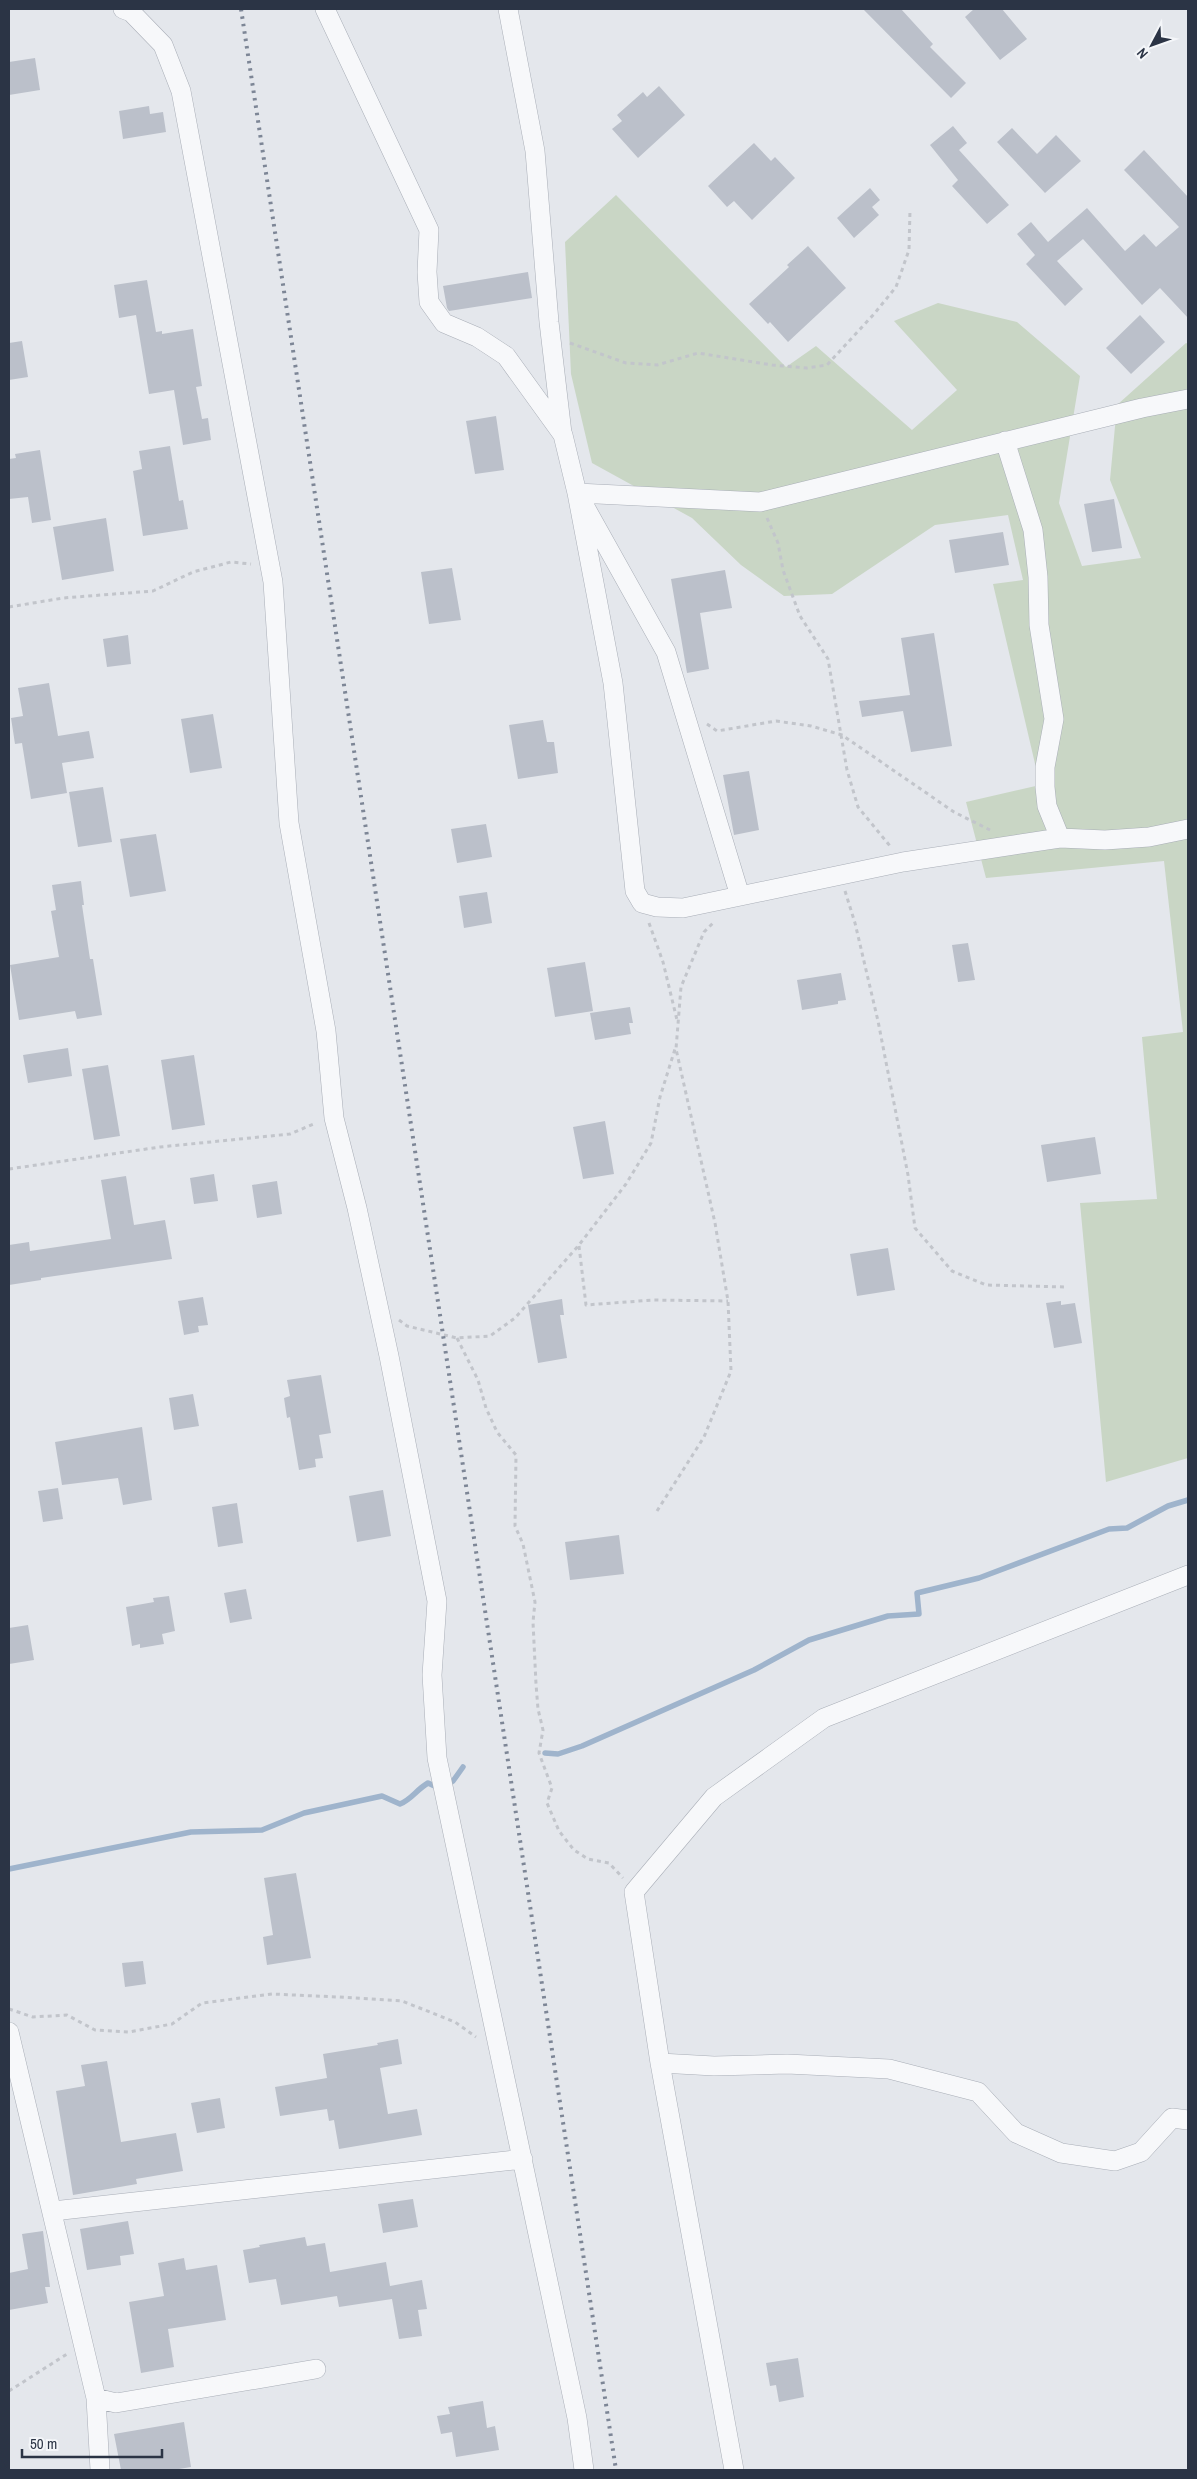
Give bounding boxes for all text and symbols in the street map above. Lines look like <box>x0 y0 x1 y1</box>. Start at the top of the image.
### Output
north arrow <box>1127 20 1177 70</box>
text: N <box>1133 44 1152 63</box>
scale bar <box>22 2426 162 2458</box>
text: 50 m <box>30 2433 57 2454</box>

